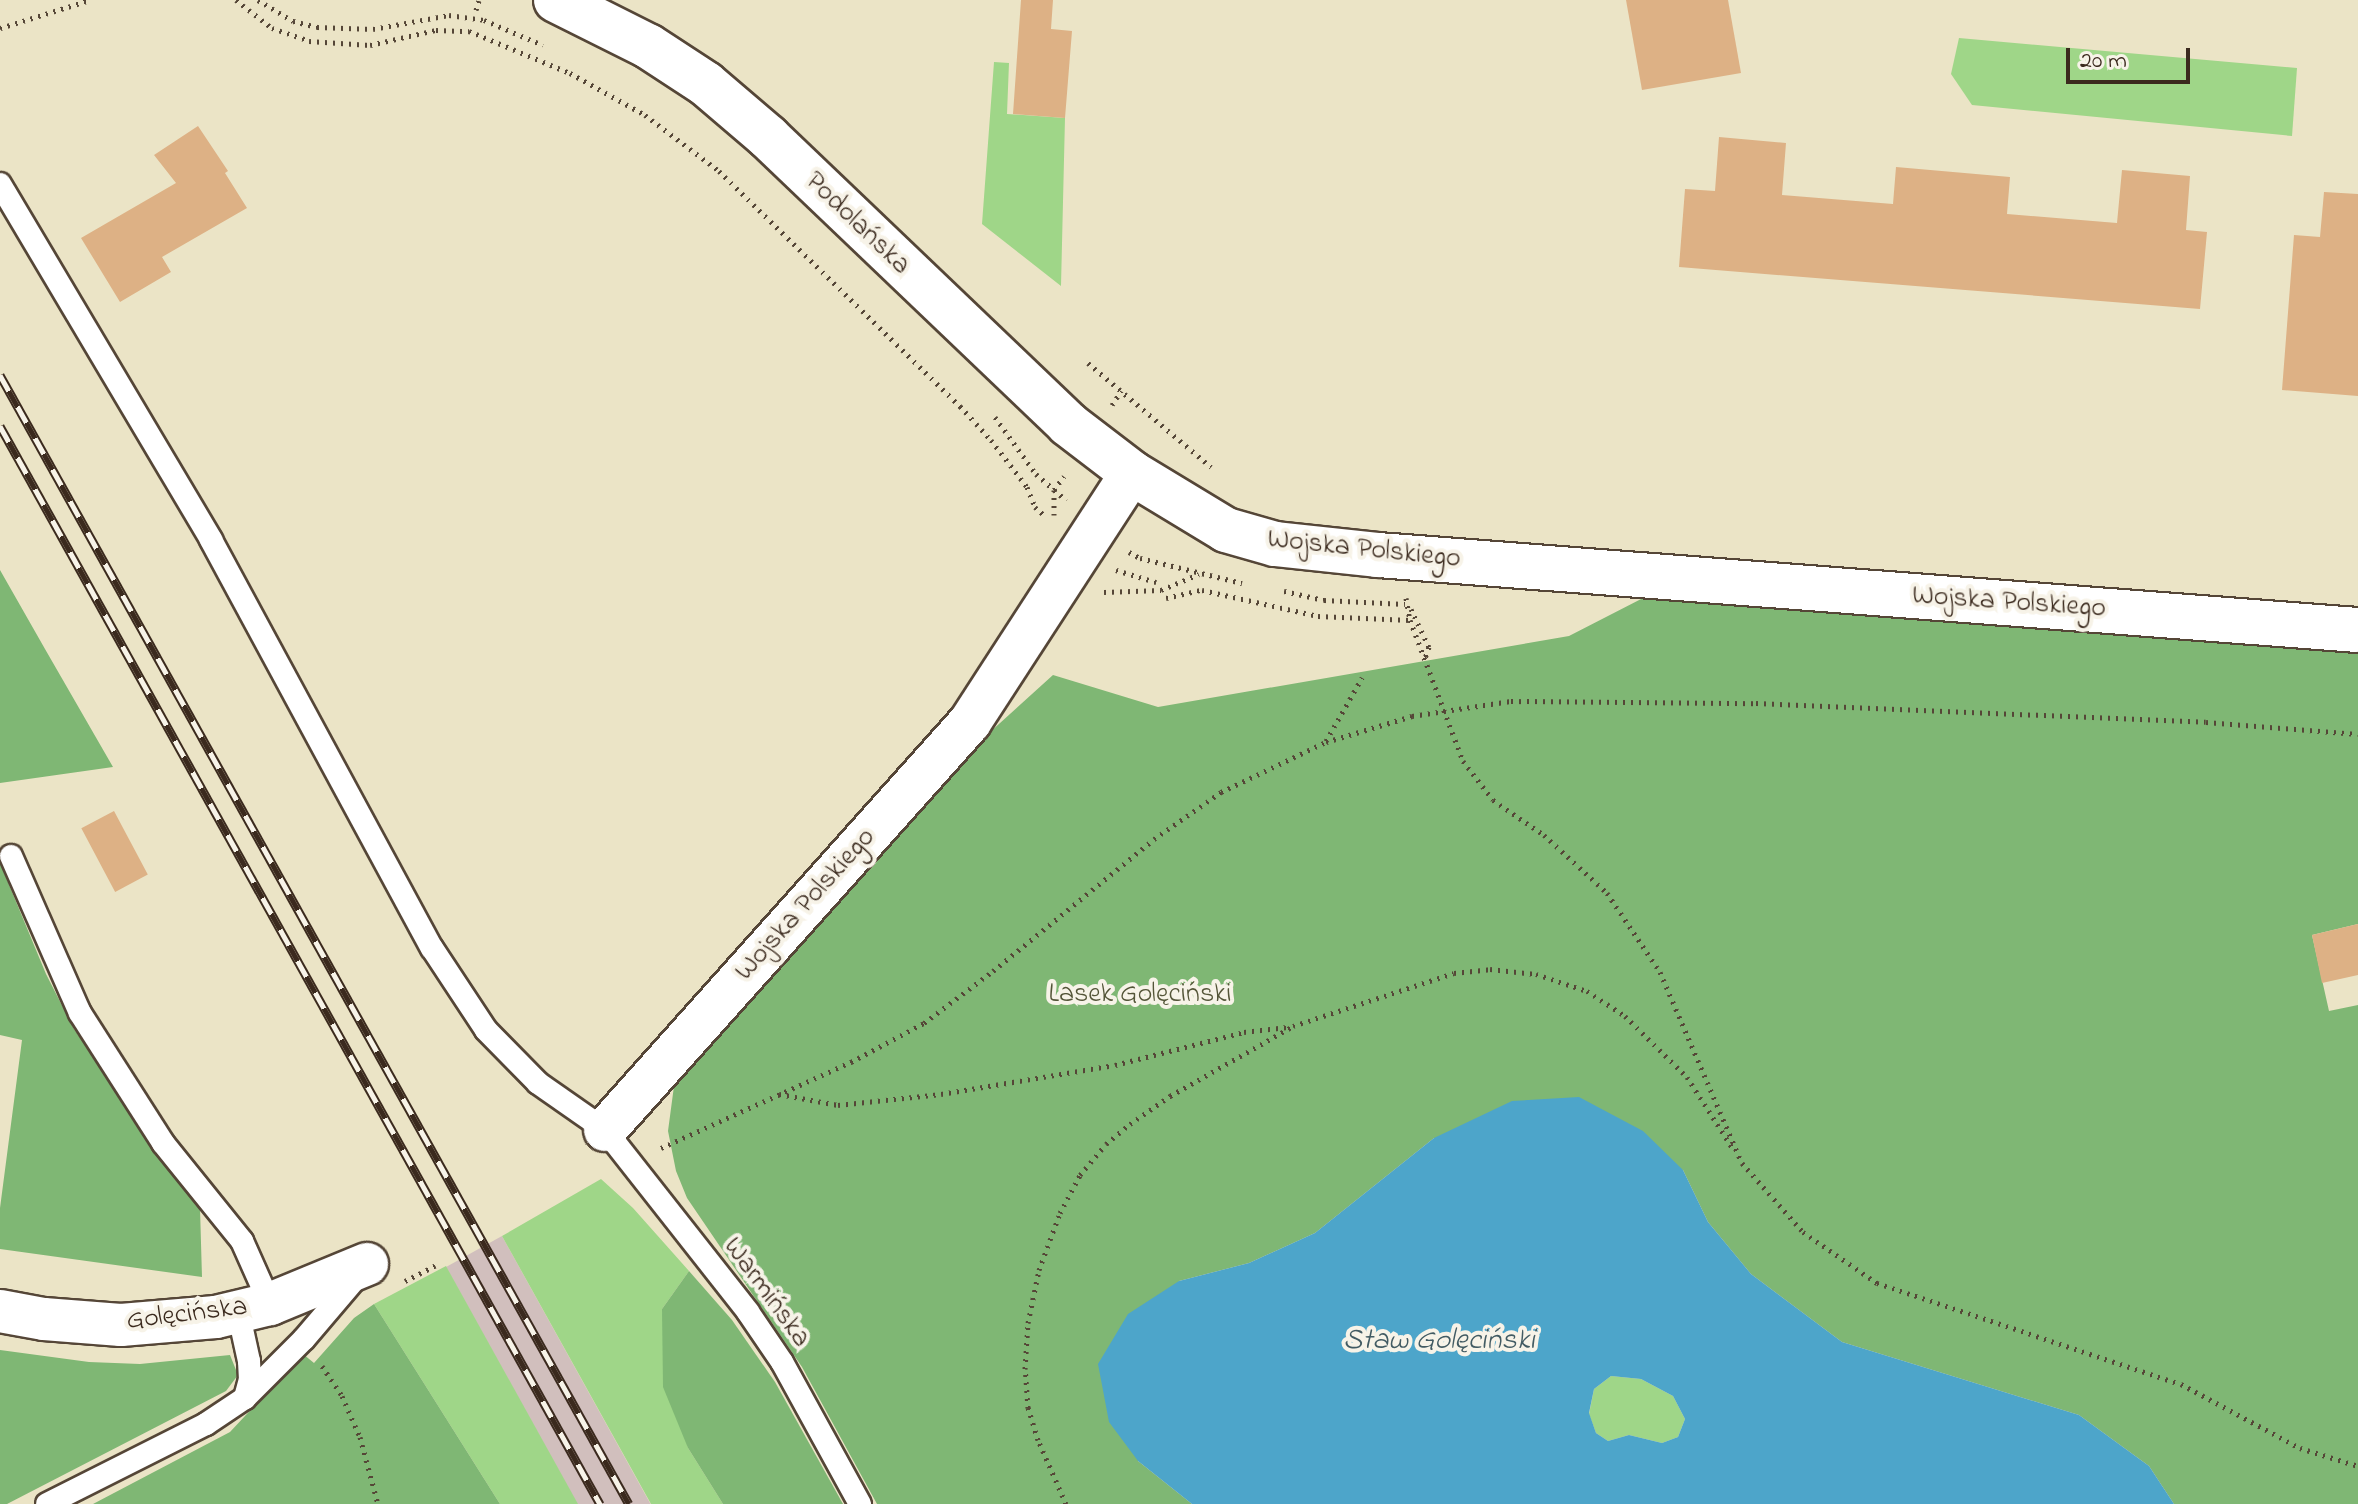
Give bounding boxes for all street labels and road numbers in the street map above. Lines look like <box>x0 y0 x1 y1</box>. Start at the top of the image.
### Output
street label: Podolańska <box>797 165 917 283</box>
street label: Wojska Polskiego <box>1266 523 1462 577</box>
street label: Wojska Polskiego <box>1911 579 2107 627</box>
street label: Wojska Polskiego <box>729 822 883 988</box>
street label: Warmińska <box>715 1231 817 1355</box>
street label: Golęcińska <box>125 1291 249 1339</box>

